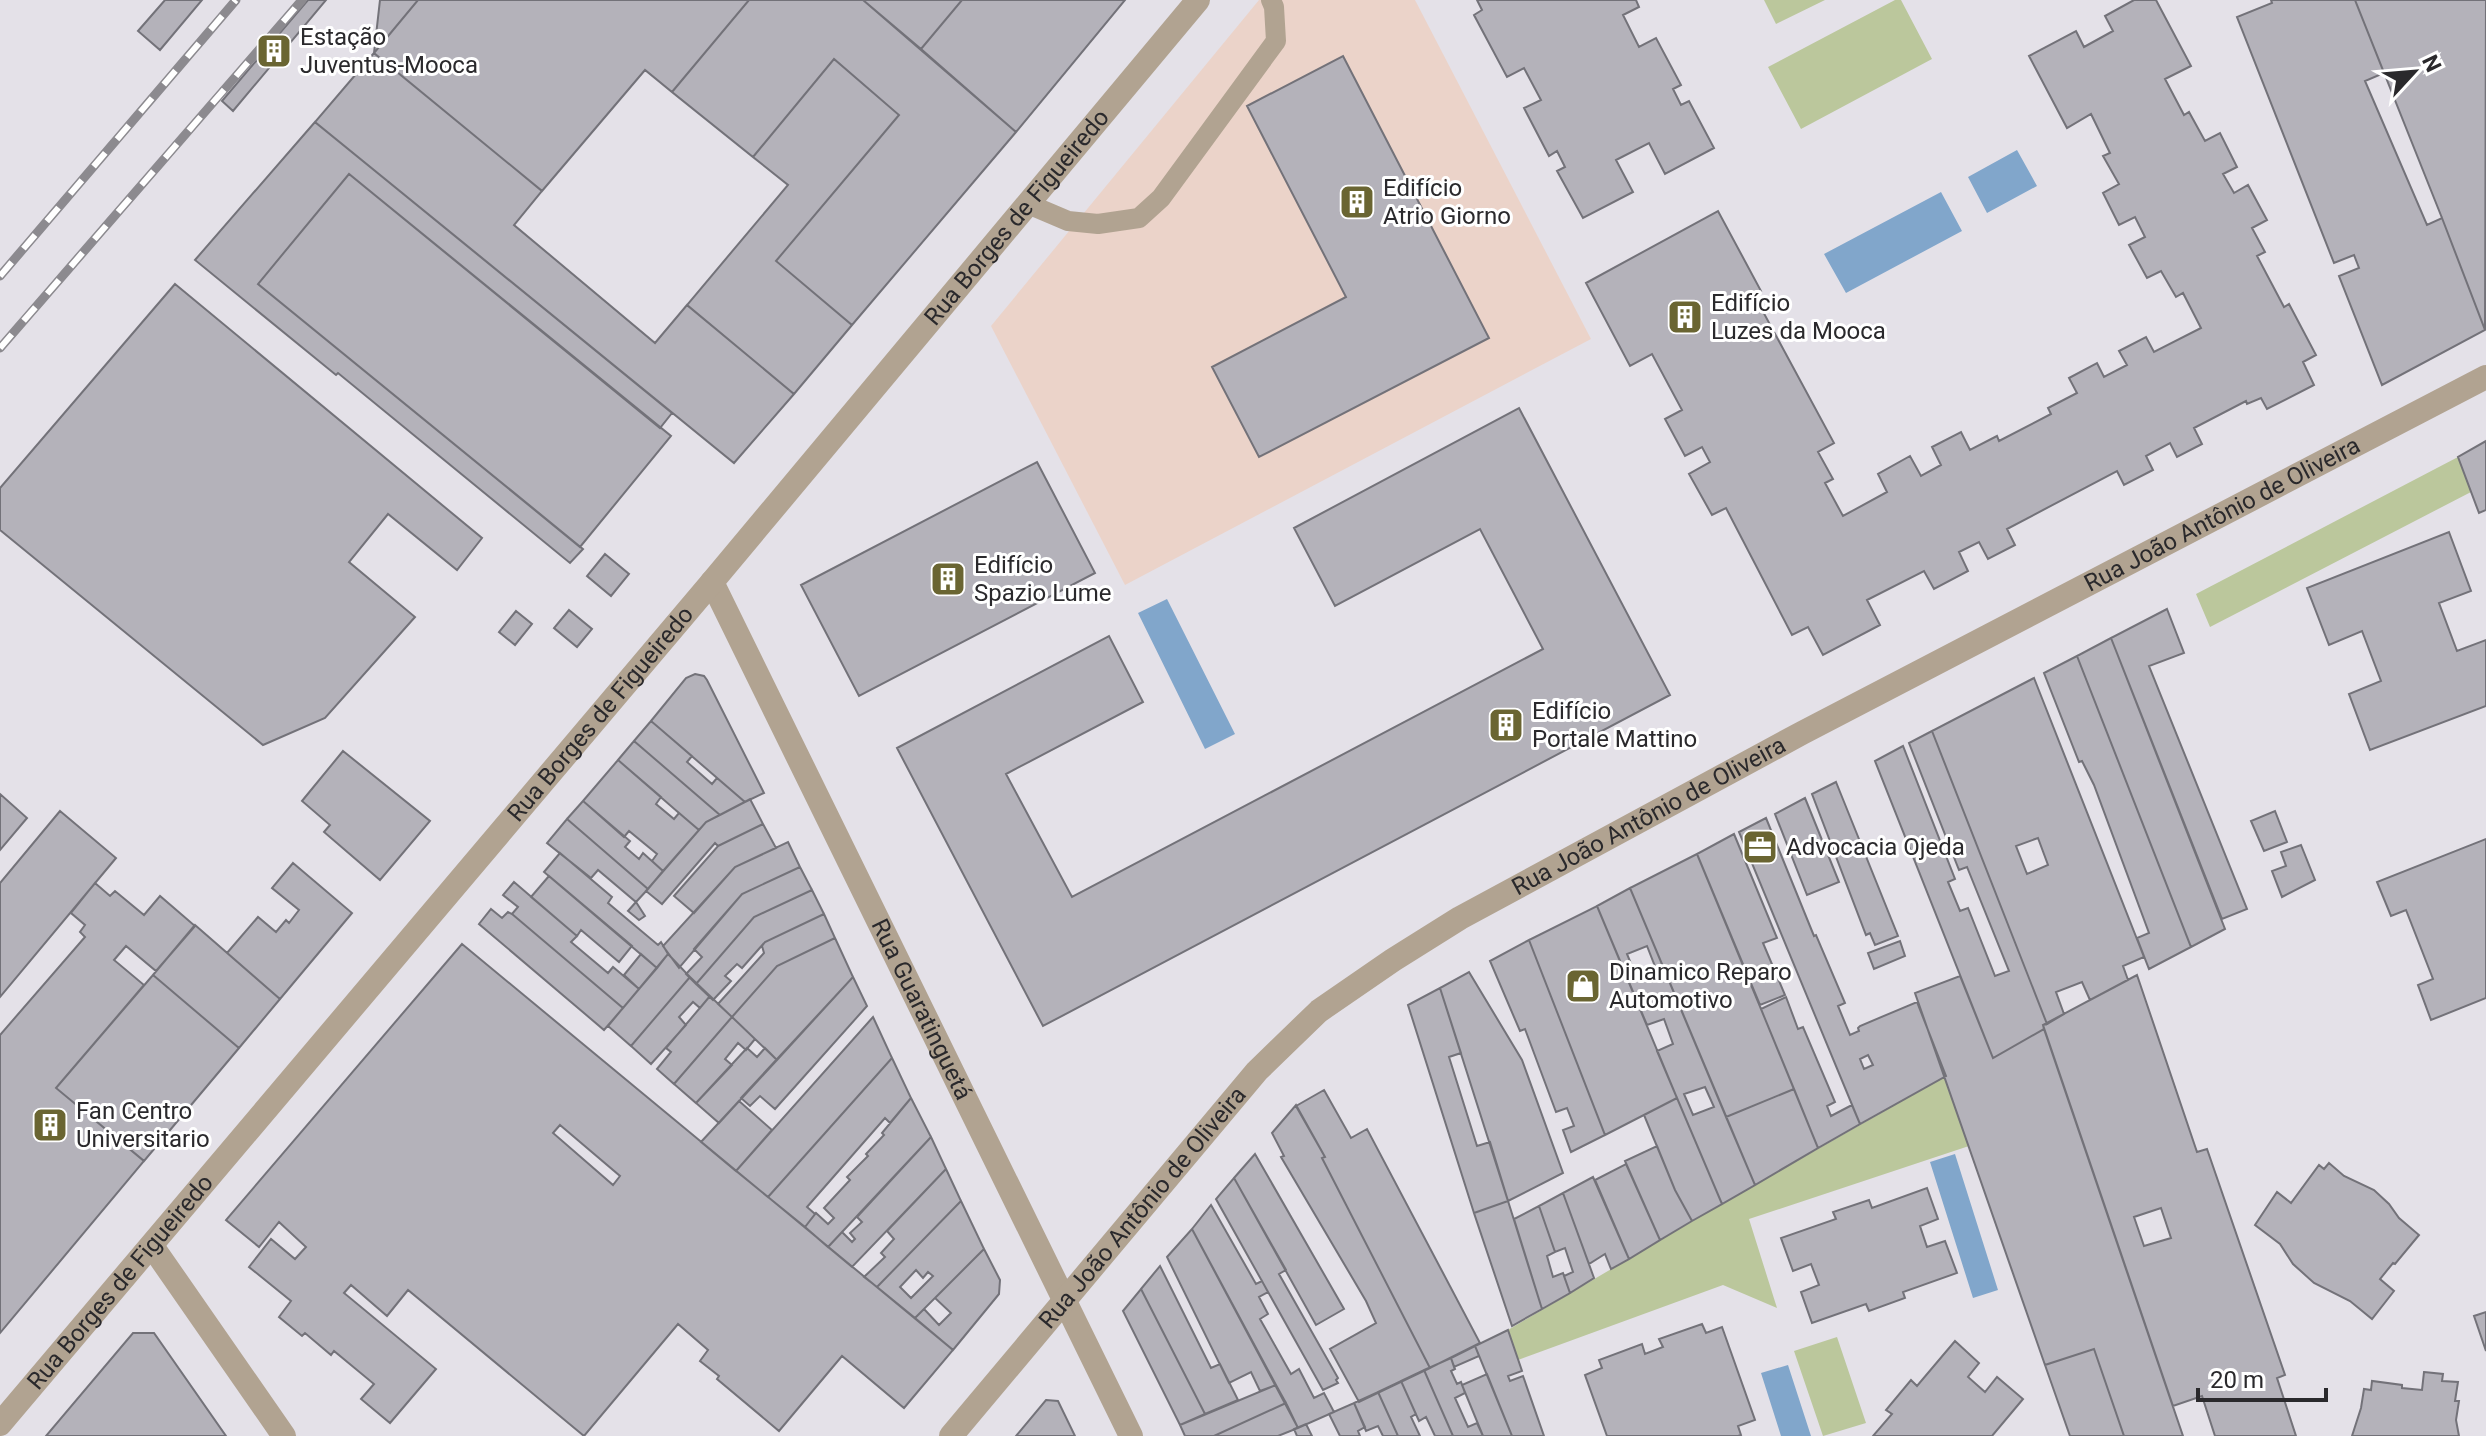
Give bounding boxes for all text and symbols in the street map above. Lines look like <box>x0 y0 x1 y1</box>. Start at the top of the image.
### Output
place label: Estação Juventus-Mooca <box>300 23 478 79</box>
building icon: Estação Juventus-Mooca <box>255 32 293 70</box>
north arrow <box>2374 32 2454 112</box>
text: N <box>2417 51 2446 76</box>
street label: Rua Borges de Figueiredo <box>919 104 1115 331</box>
place label: Edifício Atrio Giorno <box>1383 174 1511 230</box>
building icon: Edifício Atrio Giorno <box>1338 183 1376 221</box>
place label: Edifício Luzes da Mooca <box>1711 289 1886 345</box>
building icon: Edifício Luzes da Mooca <box>1666 298 1704 336</box>
street label: Rua João Antônio de Oliveira <box>2080 431 2365 598</box>
place label: Edifício Spazio Lume <box>974 551 1112 607</box>
building icon: Edifício Spazio Lume <box>929 560 967 598</box>
street label: Rua Borges de Figueiredo <box>502 601 699 827</box>
place label: Edifício Portale Mattino <box>1532 697 1697 753</box>
building icon: Edifício Portale Mattino <box>1487 706 1525 744</box>
street label: Rua João Antônio de Oliveira <box>1507 731 1790 901</box>
office icon: Advocacia Ojeda <box>1741 828 1779 866</box>
place label: Advocacia Ojeda <box>1786 833 1965 861</box>
street label: Rua Guaratinguetá <box>866 914 978 1104</box>
place label: Dinamico Reparo Automotivo <box>1609 958 1792 1014</box>
shop icon: Dinamico Reparo Automotivo <box>1564 967 1602 1005</box>
street label: Rua João Antônio de Oliveira <box>1033 1081 1252 1334</box>
place label: Fan Centro Universitario <box>76 1097 210 1153</box>
building icon: Fan Centro Universitario <box>31 1106 69 1144</box>
street label: Rua Borges de Figueiredo <box>21 1169 219 1395</box>
scale bar <box>2198 1352 2326 1402</box>
text: 20 m <box>2210 1366 2264 1394</box>

